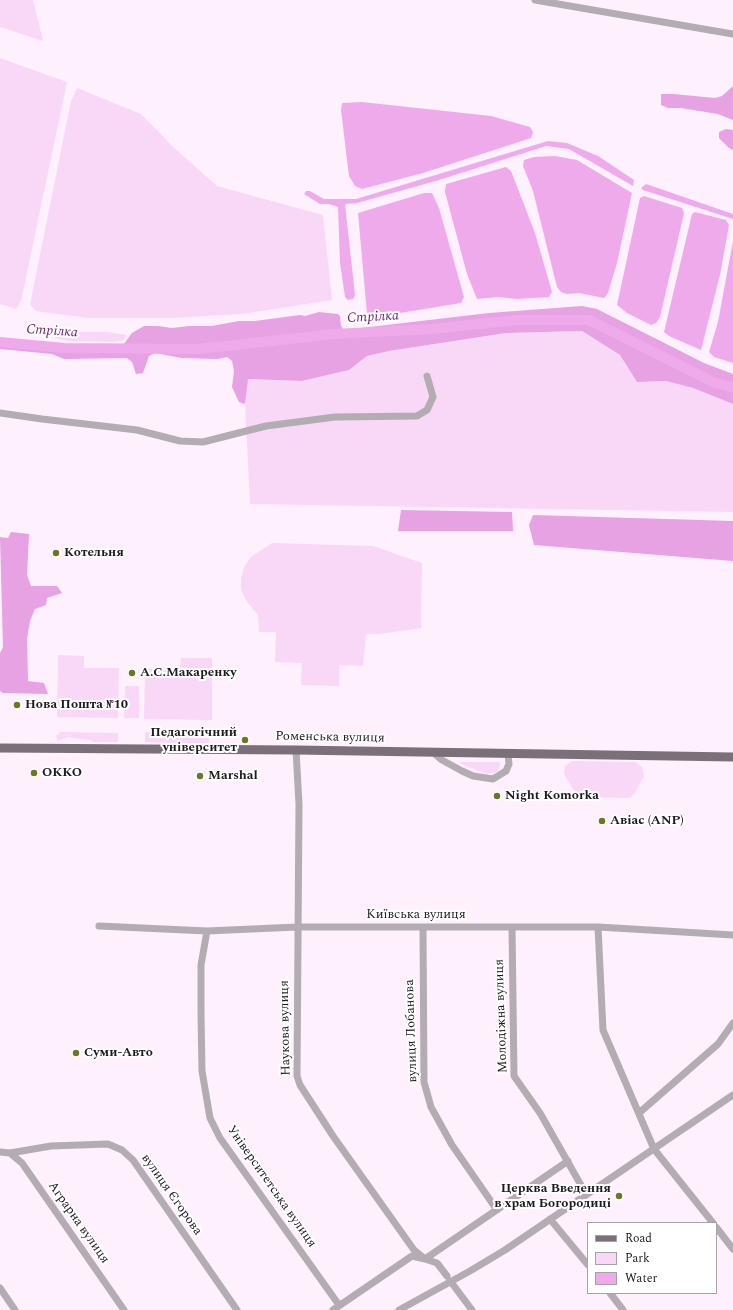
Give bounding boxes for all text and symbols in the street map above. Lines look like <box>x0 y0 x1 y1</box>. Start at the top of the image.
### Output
water label: Стрілка <box>347 308 399 328</box>
water label: Стрілка <box>26 322 78 342</box>
place label: Котельня <box>64 545 124 561</box>
marker: Котельня <box>51 548 61 558</box>
place label: А.С.Макаренку <box>140 665 236 681</box>
marker: А.С.Макаренку <box>127 668 137 678</box>
place label: Нова Пошта №10 <box>25 697 128 713</box>
marker: Нова Пошта №10 <box>12 700 22 710</box>
place label: Педагогічний університет <box>150 725 237 756</box>
street label: Роменська вулиця <box>275 729 385 747</box>
marker: Педагогічний університет <box>240 735 250 745</box>
place label: ОККО <box>42 765 82 781</box>
marker: ОККО <box>29 768 39 778</box>
place label: Marshal <box>208 768 258 784</box>
marker: Marshal <box>195 771 205 781</box>
place label: Night Komorka <box>505 788 599 804</box>
marker: Night Komorka <box>492 791 502 801</box>
place label: Авіас (ANP) <box>610 813 684 829</box>
marker: Авіас (ANP) <box>597 816 607 826</box>
street label: Київська вулиця <box>366 907 466 923</box>
street label: Молодіжна вулиця <box>492 959 512 1073</box>
street label: вулиця Лобанова <box>402 979 422 1083</box>
street label: Наукова вулиця <box>277 980 295 1076</box>
place label: Суми-Авто <box>84 1045 153 1061</box>
marker: Суми-Авто <box>71 1048 81 1058</box>
street label: Університетська вулиця <box>223 1123 319 1251</box>
street label: вулиця Єгорова <box>137 1151 205 1239</box>
street label: Аграрна вулиця <box>44 1179 112 1267</box>
place label: Церква Введення в храм Богородиці <box>494 1181 611 1212</box>
marker: Церква Введення в храм Богородиці <box>614 1191 624 1201</box>
legend <box>587 1222 717 1294</box>
text: Road <box>625 1229 652 1248</box>
text: Park <box>625 1249 650 1268</box>
text: Water <box>625 1269 657 1288</box>

